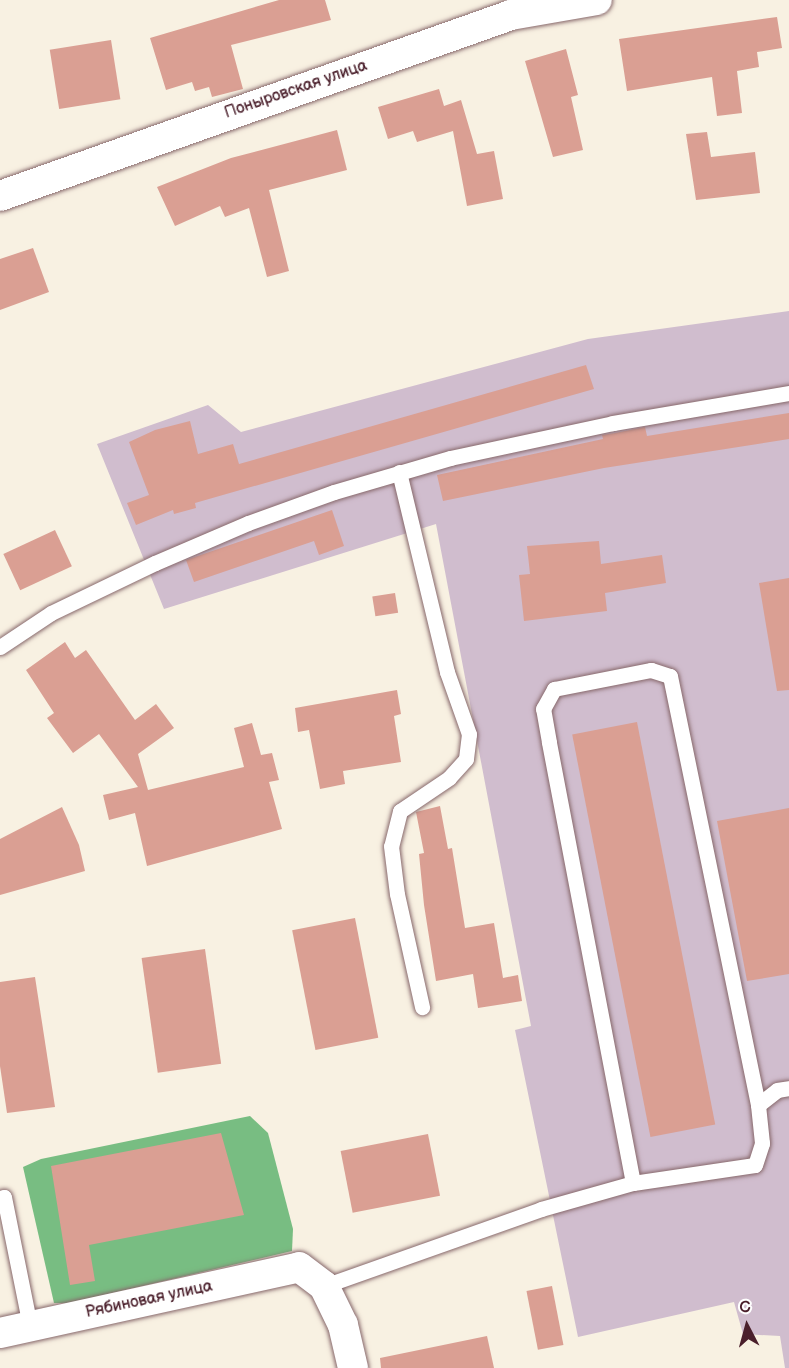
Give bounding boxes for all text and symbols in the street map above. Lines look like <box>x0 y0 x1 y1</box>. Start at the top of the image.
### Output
street label: Поныровская улица <box>222 57 370 123</box>
street label: Рябиновая улица <box>84 1277 214 1323</box>
north arrow <box>717 1296 777 1356</box>
text: С <box>739 1298 752 1318</box>

